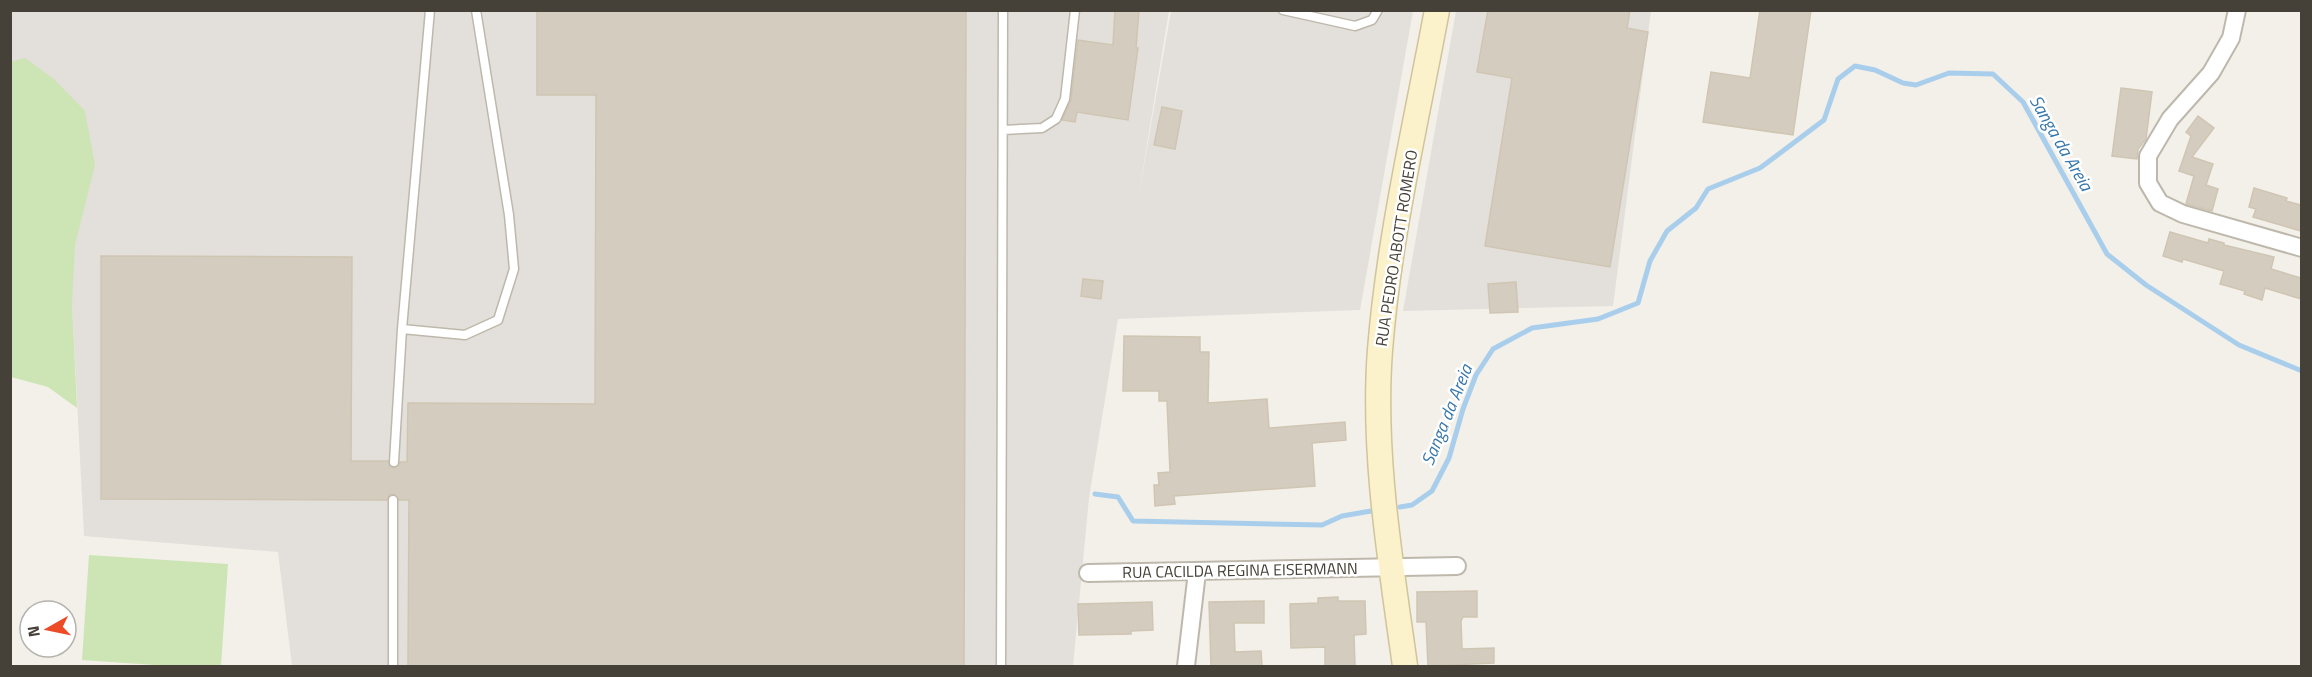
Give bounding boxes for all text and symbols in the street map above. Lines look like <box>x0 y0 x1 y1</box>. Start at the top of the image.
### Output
water label: Sanga da Areia <box>2023 90 2100 197</box>
street label: RUA PEDRO ABOTT ROMERO <box>1369 148 1423 348</box>
water label: Sanga da Areia <box>1414 359 1479 469</box>
street label: RUA CACILDA REGINA EISERMANN <box>1122 556 1358 584</box>
north arrow <box>18 599 78 659</box>
text: N <box>20 624 46 639</box>

